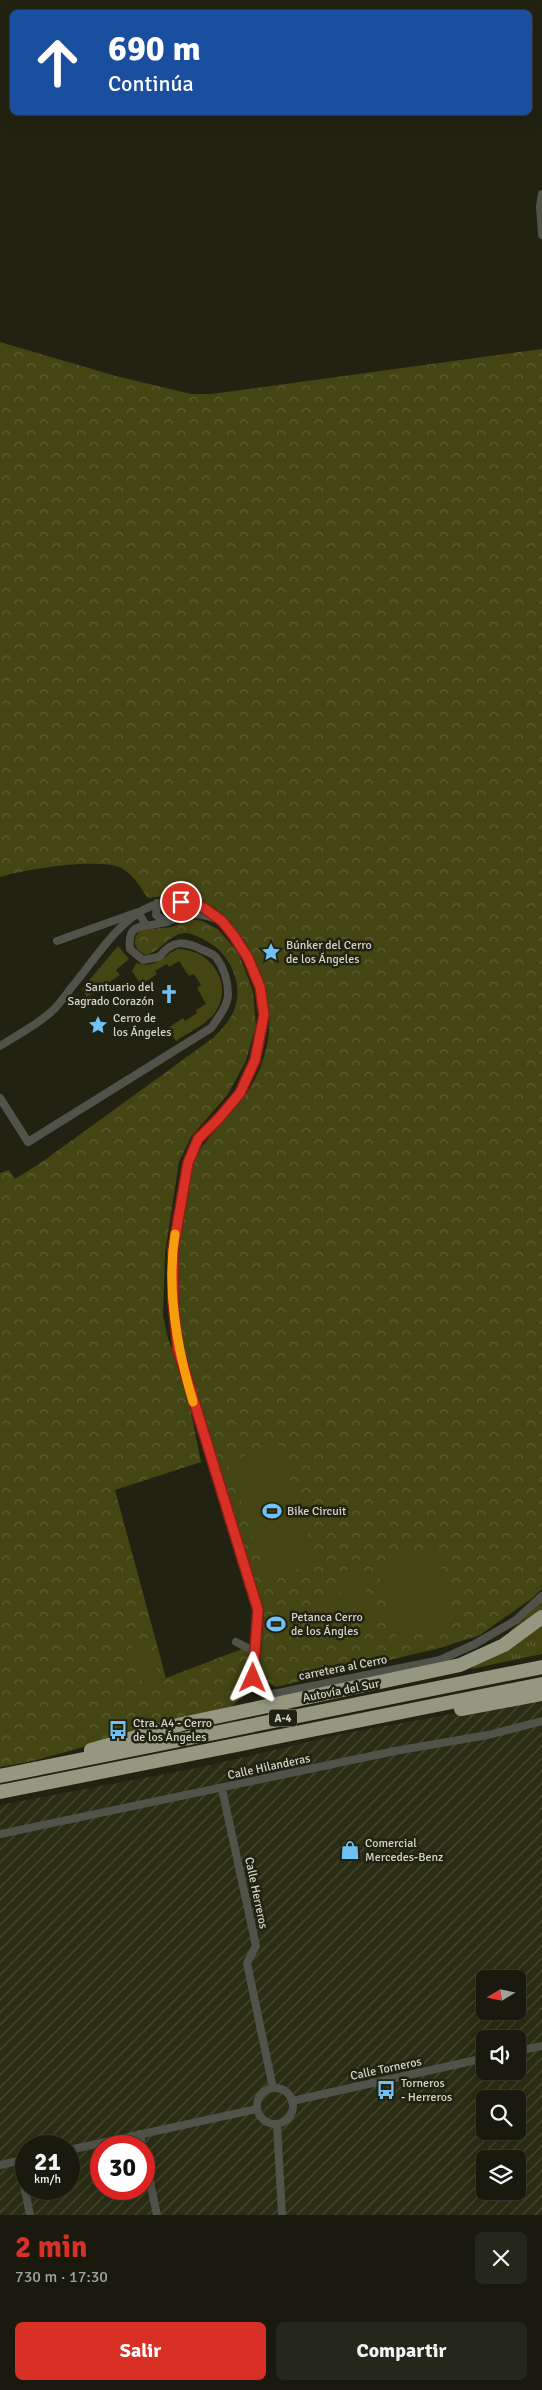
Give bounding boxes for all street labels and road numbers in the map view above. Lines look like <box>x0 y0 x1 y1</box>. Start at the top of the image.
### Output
street label: carretera al Cerro <box>298 1652 388 1684</box>
street label: Autovía del Sur <box>301 1676 381 1706</box>
road number: A-4 <box>269 1710 297 1726</box>
street label: Calle Hilanderas <box>226 1751 312 1783</box>
street label: Calle Herreros <box>241 1856 271 1930</box>
street label: Calle Torneros <box>349 2054 423 2084</box>

